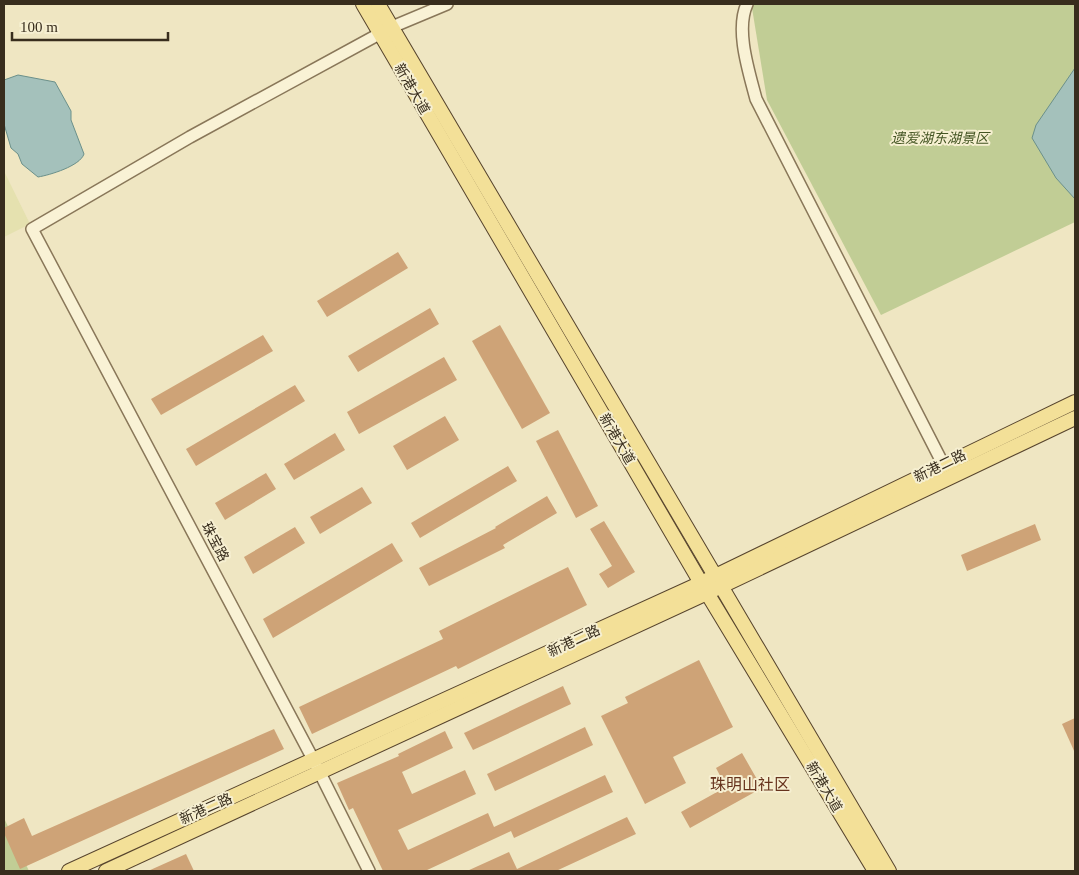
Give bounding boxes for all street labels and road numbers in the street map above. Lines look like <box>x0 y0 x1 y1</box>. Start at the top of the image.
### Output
street label: 新港大道 <box>392 61 432 117</box>
street label: 新港大道 <box>597 411 637 467</box>
street label: 新港二路 <box>912 447 968 485</box>
street label: 珠宝路 <box>199 520 231 564</box>
street label: 新港二路 <box>545 622 603 660</box>
street label: 新港大道 <box>803 759 845 815</box>
street label: 新港二路 <box>177 791 235 827</box>

